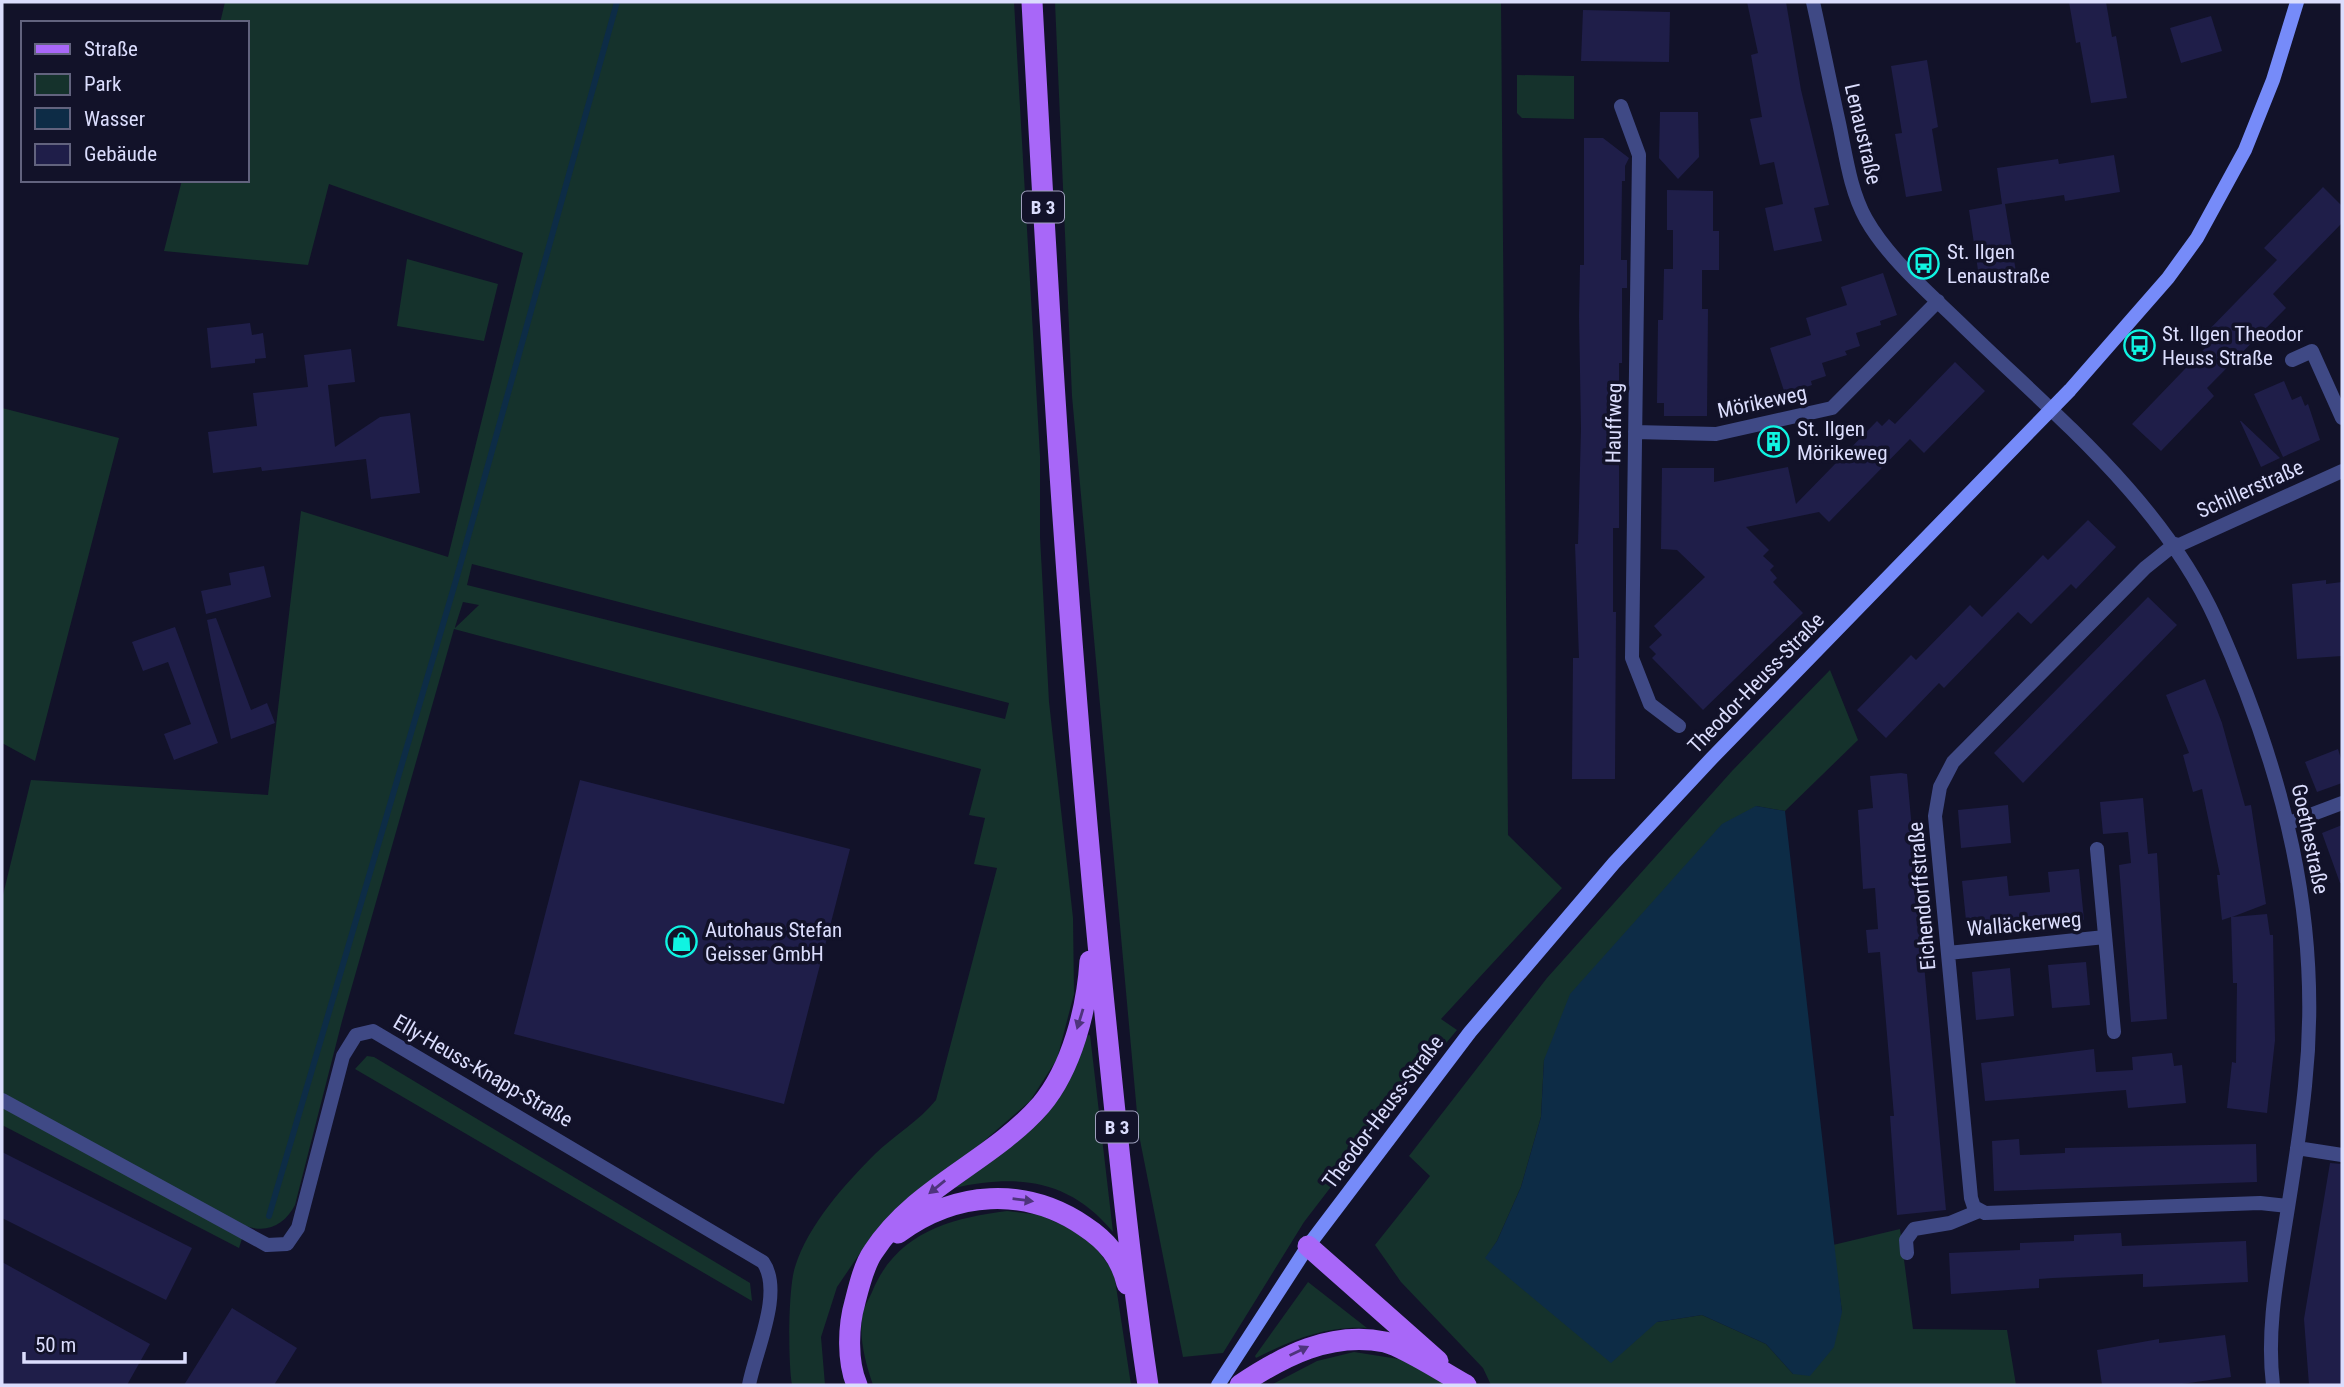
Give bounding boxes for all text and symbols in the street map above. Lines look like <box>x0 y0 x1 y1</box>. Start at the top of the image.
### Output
legend <box>21 21 248 182</box>
text: Straße <box>84 37 138 61</box>
text: Park <box>84 72 122 96</box>
street label: Lenaustraße <box>1840 81 1886 187</box>
text: Wasser <box>84 107 145 131</box>
text: Gebäude <box>84 142 157 166</box>
road number: B 3 <box>1022 192 1064 223</box>
place label: St. Ilgen Lenaustraße <box>1947 240 2050 288</box>
bus stop icon: St. Ilgen Lenaustraße <box>1907 247 1941 281</box>
place label: St. Ilgen Theodor Heuss Straße <box>2162 322 2303 370</box>
bus stop icon: St. Ilgen Theodor Heuss Straße <box>2122 329 2156 363</box>
street label: Mörikeweg <box>1715 381 1809 423</box>
street label: Hauffweg <box>1601 383 1627 463</box>
place label: St. Ilgen Mörikeweg <box>1797 417 1888 465</box>
building icon: St. Ilgen Mörikeweg <box>1757 424 1791 458</box>
street label: Schillerstraße <box>2193 455 2307 523</box>
street label: Theodor-Heuss-Straße <box>1683 608 1829 758</box>
street label: Goethestraße <box>2287 782 2333 896</box>
street label: Eichendorffstraße <box>1904 821 1940 971</box>
street label: Walläckerweg <box>1966 907 2082 941</box>
place label: Autohaus Stefan Geisser GmbH <box>705 918 842 966</box>
shop icon: Autohaus Stefan Geisser GmbH <box>665 925 699 959</box>
one-way arrow <box>1075 1009 1085 1030</box>
street label: Elly-Heuss-Knapp-Straße <box>389 1010 577 1132</box>
street label: Theodor-Heuss-Straße <box>1318 1031 1448 1193</box>
road number: B 3 <box>1096 1112 1138 1142</box>
one-way arrow <box>929 1179 947 1194</box>
one-way arrow <box>1012 1195 1034 1206</box>
scale bar <box>24 1320 186 1364</box>
text: 50 m <box>35 1333 76 1357</box>
one-way arrow <box>1289 1346 1309 1357</box>

